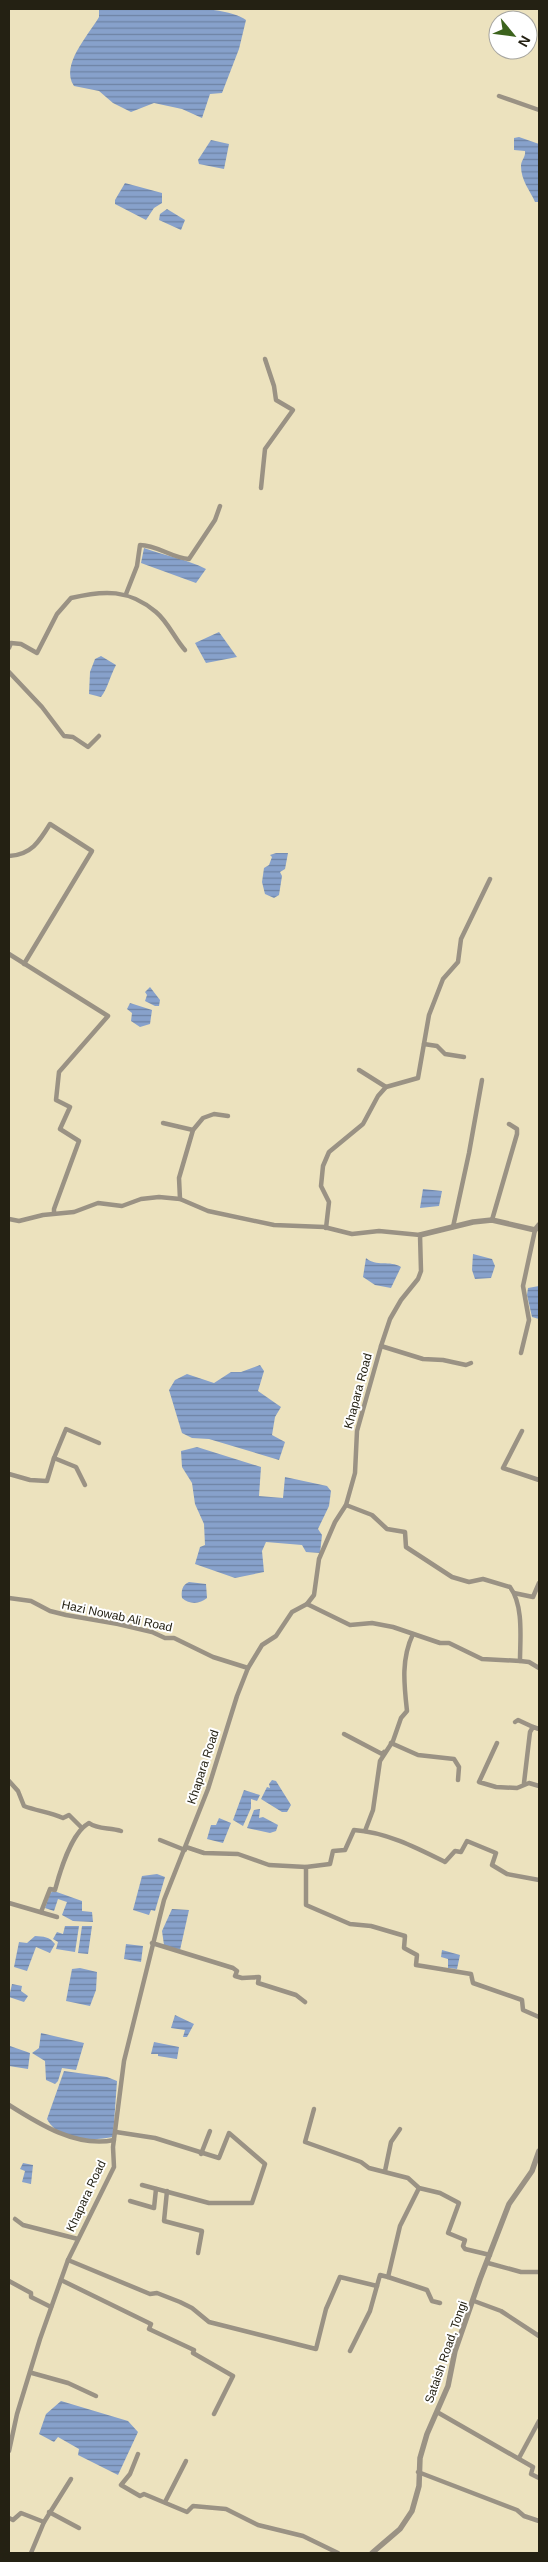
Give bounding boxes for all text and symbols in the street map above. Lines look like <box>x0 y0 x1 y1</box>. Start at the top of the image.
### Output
north arrow <box>488 10 538 60</box>
text: N <box>515 33 534 50</box>
street label: Khapara Road <box>341 1352 375 1430</box>
street label: Hazi Nowab Ali Road <box>60 1597 174 1635</box>
street label: Khapara Road <box>184 1728 222 1806</box>
street label: Khapara Road <box>63 2158 109 2234</box>
street label: Sataish Road, Tongi <box>422 2299 470 2405</box>

